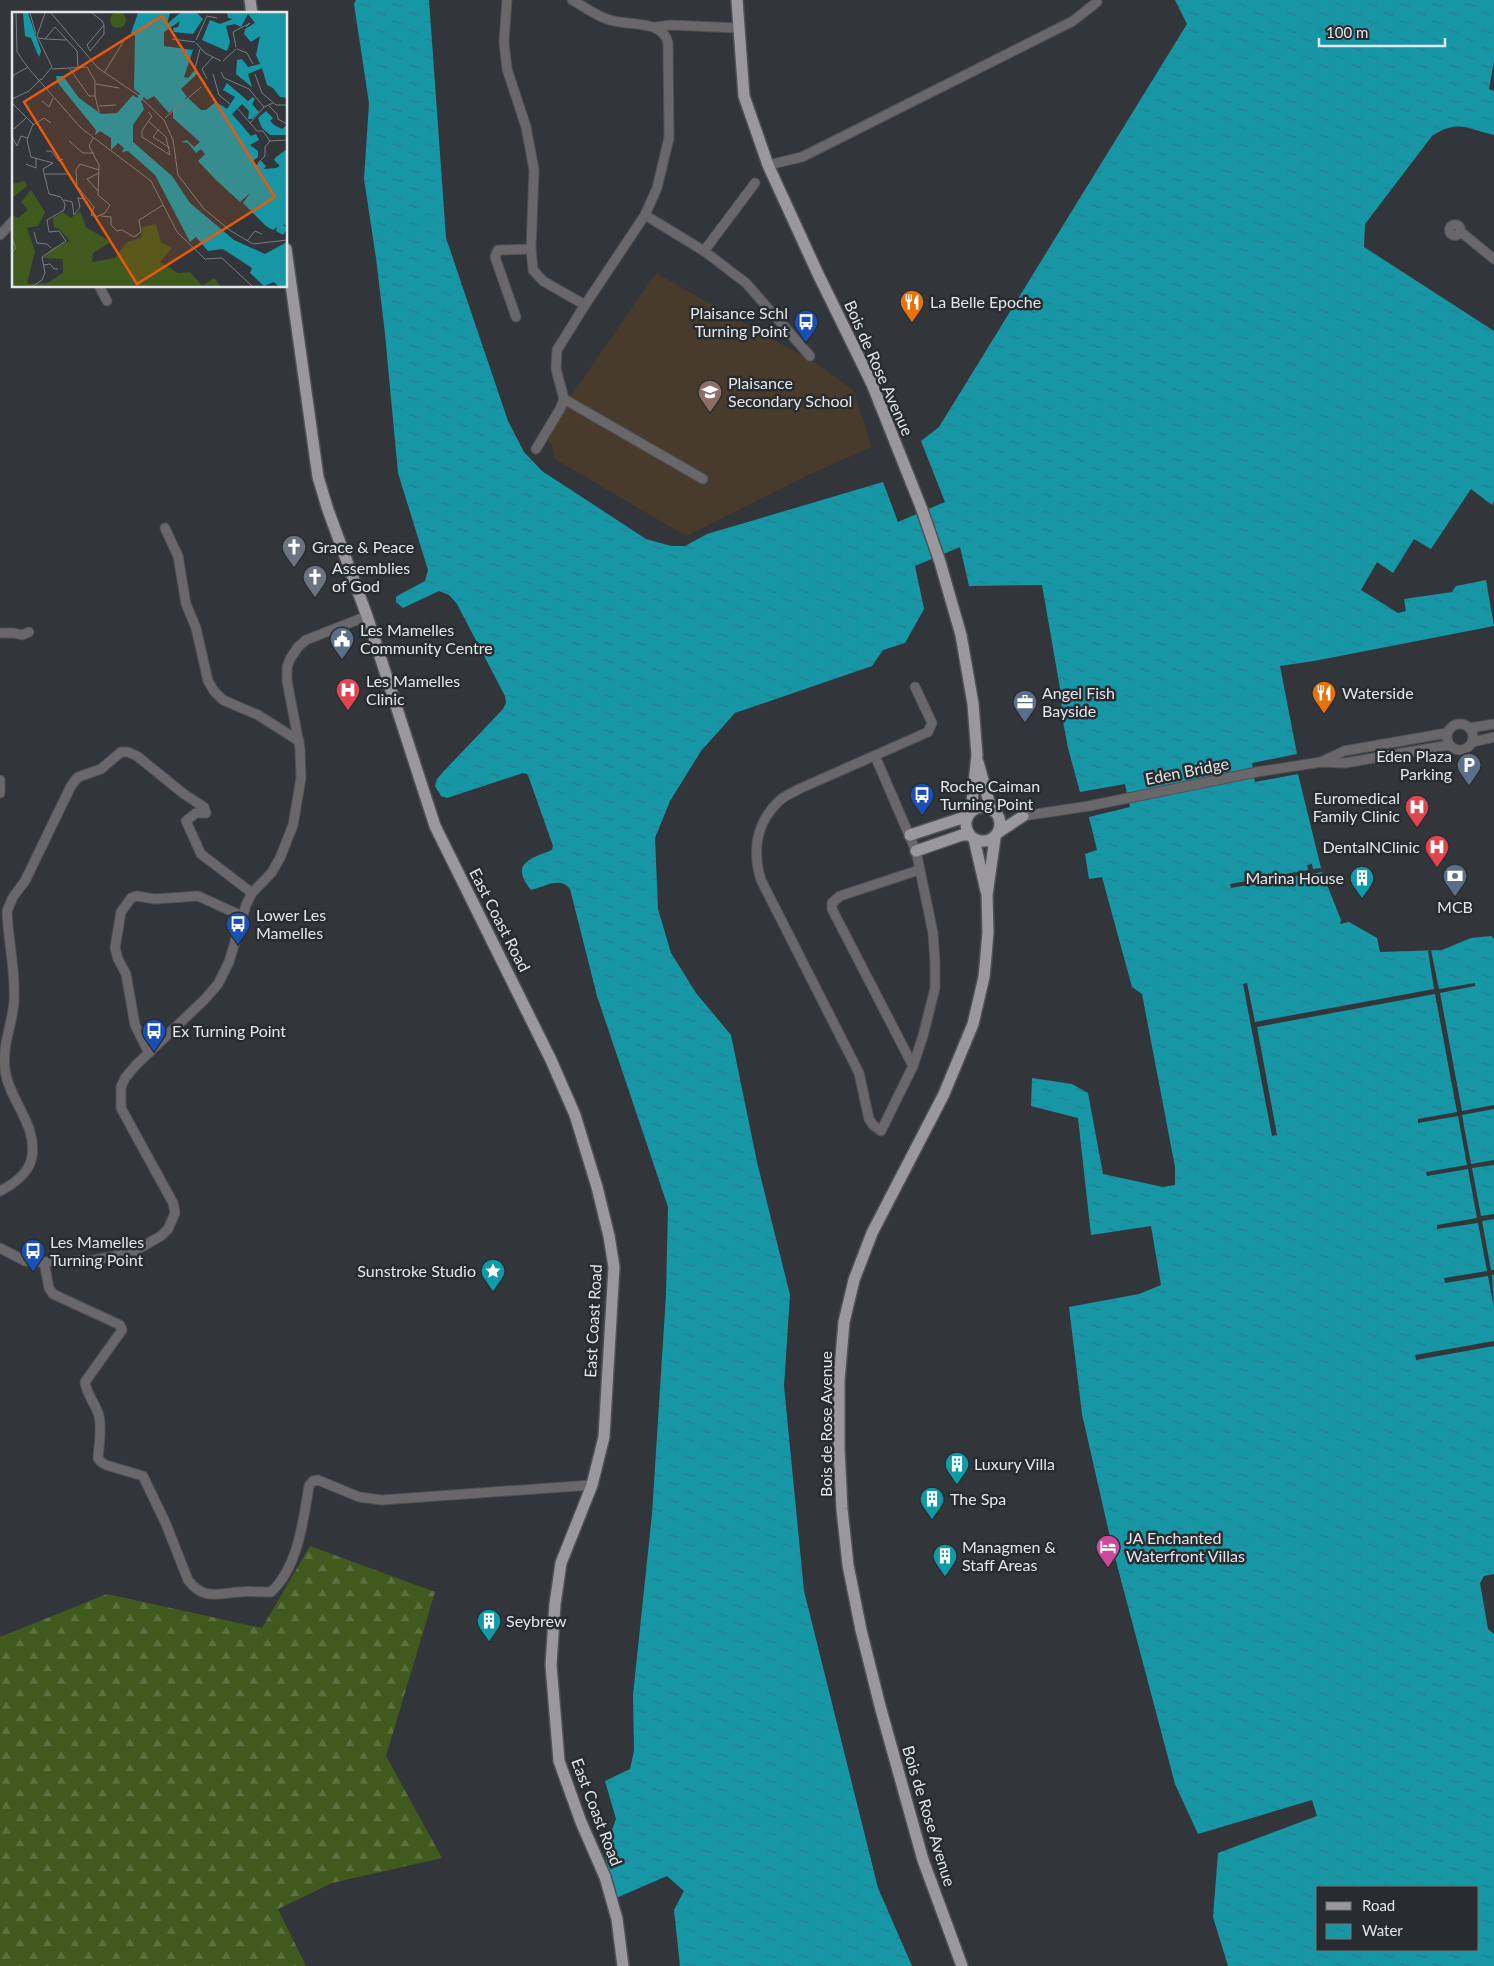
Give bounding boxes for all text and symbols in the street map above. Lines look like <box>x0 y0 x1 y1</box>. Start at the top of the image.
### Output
inset map <box>12 12 288 288</box>
scale bar <box>1319 15 1445 47</box>
text: 100 m <box>1326 23 1368 41</box>
restaurant icon: La Belle Epoche <box>899 289 925 323</box>
place label: La Belle Epoche <box>930 292 1041 311</box>
street label: Bois de Rose Avenue <box>841 297 918 438</box>
place label: Plaisance Schl Turning Point <box>690 303 788 340</box>
bus stop icon: Plaisance Schl Turning Point <box>793 309 819 343</box>
place label: Plaisance Secondary School <box>728 373 852 410</box>
school or university icon: Plaisance Secondary School <box>697 379 723 413</box>
church icon: Grace & Peace <box>281 534 307 568</box>
place label: Grace & Peace <box>312 537 414 556</box>
place label: Assemblies of God <box>332 558 410 595</box>
church icon: Assemblies of God <box>302 564 328 598</box>
place label: Les Mamelles Community Centre <box>360 620 493 657</box>
public building icon: Les Mamelles Community Centre <box>329 626 355 660</box>
place label: Les Mamelles Clinic <box>366 671 460 708</box>
hospital icon: Les Mamelles Clinic <box>335 677 361 711</box>
restaurant icon: Waterside <box>1311 680 1337 714</box>
place label: Angel Fish Bayside <box>1042 683 1115 720</box>
place label: Waterside <box>1342 683 1414 702</box>
office icon: Angel Fish Bayside <box>1012 689 1038 723</box>
place label: Eden Plaza Parking <box>1376 746 1452 783</box>
parking icon: Eden Plaza Parking <box>1456 752 1482 786</box>
street label: Eden Bridge <box>1143 753 1230 788</box>
place label: Roche Caiman Turning Point <box>940 776 1040 813</box>
bus stop icon: Roche Caiman Turning Point <box>909 782 935 816</box>
place label: Euromedical Family Clinic <box>1313 788 1400 825</box>
hospital icon: Euromedical Family Clinic <box>1404 794 1430 828</box>
hospital icon: DentalNClinic <box>1424 834 1450 868</box>
place label: DentalNClinic <box>1322 837 1420 856</box>
bank icon: MCB <box>1442 863 1468 897</box>
street label: East Coast Road <box>466 865 535 975</box>
building icon: Marina House <box>1349 865 1375 899</box>
place label: Marina House <box>1245 868 1344 887</box>
place label: MCB <box>1437 897 1473 916</box>
place label: Lower Les Mamelles <box>256 905 326 942</box>
bus stop icon: Lower Les Mamelles <box>225 911 251 945</box>
bus stop icon: Ex Turning Point <box>141 1018 167 1052</box>
place label: Ex Turning Point <box>172 1021 286 1040</box>
place label: Les Mamelles Turning Point <box>50 1232 144 1269</box>
bus stop icon: Les Mamelles Turning Point <box>20 1238 46 1272</box>
place icon: Sunstroke Studio <box>480 1258 506 1292</box>
place label: Sunstroke Studio <box>357 1261 476 1280</box>
street label: East Coast Road <box>580 1264 605 1378</box>
street label: Bois de Rose Avenue <box>816 1351 835 1497</box>
building icon: Luxury Villa <box>944 1451 970 1485</box>
place label: Luxury Villa <box>974 1454 1055 1473</box>
building icon: The Spa <box>919 1486 945 1520</box>
place label: The Spa <box>950 1489 1006 1508</box>
place label: JA Enchanted Waterfront Villas <box>1126 1528 1245 1565</box>
hotel icon: JA Enchanted Waterfront Villas <box>1095 1534 1121 1568</box>
place label: Managmen & Staff Areas <box>962 1537 1056 1574</box>
building icon: Managmen & Staff Areas <box>932 1543 958 1577</box>
building icon: Seybrew <box>476 1608 502 1642</box>
place label: Seybrew <box>506 1611 567 1630</box>
street label: Bois de Rose Avenue <box>899 1743 960 1889</box>
street label: East Coast Road <box>568 1755 627 1868</box>
legend <box>1316 1886 1479 1951</box>
text: Road <box>1362 1896 1395 1914</box>
text: Water <box>1362 1921 1403 1939</box>

